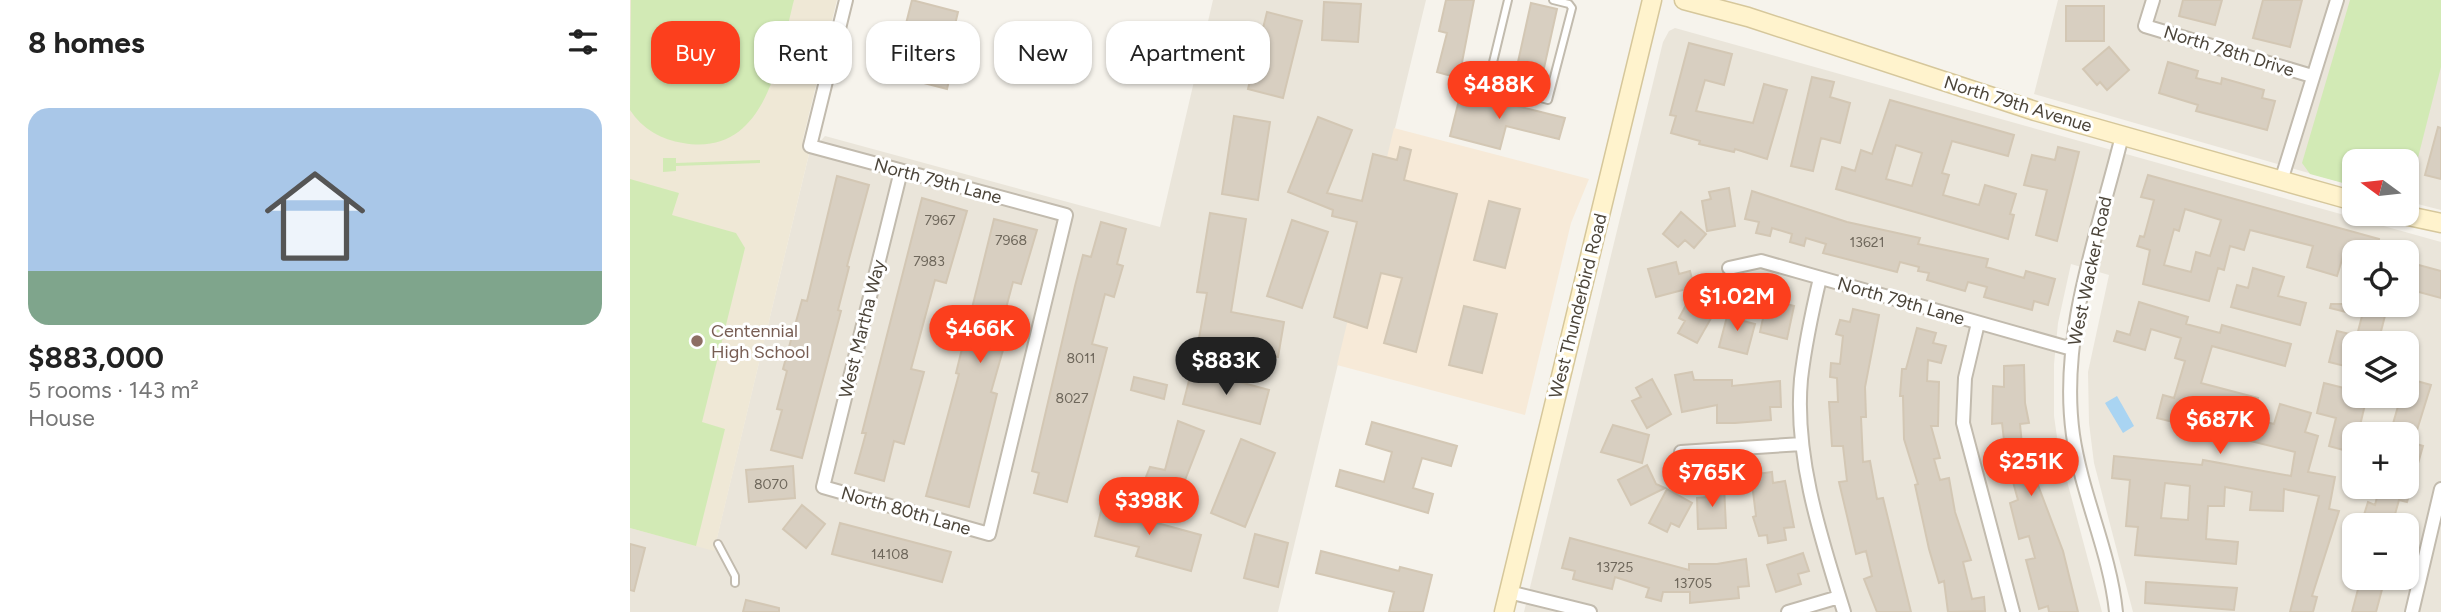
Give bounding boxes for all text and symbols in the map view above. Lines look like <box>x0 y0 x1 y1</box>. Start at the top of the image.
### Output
chip: Buy <box>651 21 740 84</box>
chip: Rent <box>754 21 852 84</box>
chip: Filters <box>866 21 980 84</box>
chip: New <box>994 21 1092 84</box>
chip: Apartment <box>1106 21 1270 84</box>
street label: North 78th Drive <box>2161 21 2297 81</box>
icon: filters <box>564 23 602 61</box>
text: 8 homes <box>28 24 145 61</box>
pin: $488K <box>1450 61 1548 121</box>
text: $488K <box>1464 70 1534 98</box>
street label: North 79th Avenue <box>1941 71 2095 137</box>
north arrow <box>2342 149 2418 226</box>
map controls <box>2342 149 2419 590</box>
icon: home <box>252 153 378 279</box>
street label: North 79th Lane <box>872 153 1004 209</box>
street label: West Wacker Road <box>2063 194 2117 348</box>
street label: West Thunderbird Road <box>1544 211 1612 401</box>
house number: 7967 <box>925 212 956 229</box>
house number: 7968 <box>995 232 1027 249</box>
house number: 13621 <box>1850 234 1884 251</box>
button: locate <box>2342 240 2419 317</box>
house number: 7983 <box>913 253 945 270</box>
street label: West Martha Way <box>834 257 890 401</box>
street label: North 79th Lane <box>1835 272 1967 330</box>
pin: $1.02M <box>1680 274 1794 333</box>
text: $1.02M <box>1699 282 1775 310</box>
pin: $466K <box>931 306 1029 365</box>
text: $466K <box>945 314 1015 342</box>
place label: Centennial High School <box>711 320 809 363</box>
button: layers <box>2342 331 2419 408</box>
marker: Centennial High School <box>689 333 705 349</box>
pin: $883K <box>1177 338 1275 397</box>
text: $883,000 <box>28 339 164 376</box>
text: $883K <box>1191 346 1261 374</box>
house number: 8011 <box>1066 350 1096 367</box>
text: 5 rooms · 143 m² <box>28 376 199 404</box>
house number: 8027 <box>1056 390 1089 407</box>
pin: $687K <box>2171 396 2269 456</box>
text: House <box>28 404 95 432</box>
text: $687K <box>2186 405 2254 433</box>
button: + <box>2342 422 2419 499</box>
pin: $251K <box>1982 438 2080 498</box>
text: $251K <box>1999 447 2063 475</box>
pin: $765K <box>1663 449 1761 509</box>
text: $765K <box>1678 458 1746 486</box>
house number: 8070 <box>754 476 788 493</box>
pin: $398K <box>1100 477 1198 537</box>
street label: North 80th Lane <box>839 482 974 540</box>
text: $398K <box>1115 486 1183 514</box>
button: − <box>2342 513 2419 590</box>
house number: 14108 <box>871 546 909 563</box>
house number: 13725 <box>1597 559 1633 576</box>
house number: 13705 <box>1674 575 1712 592</box>

